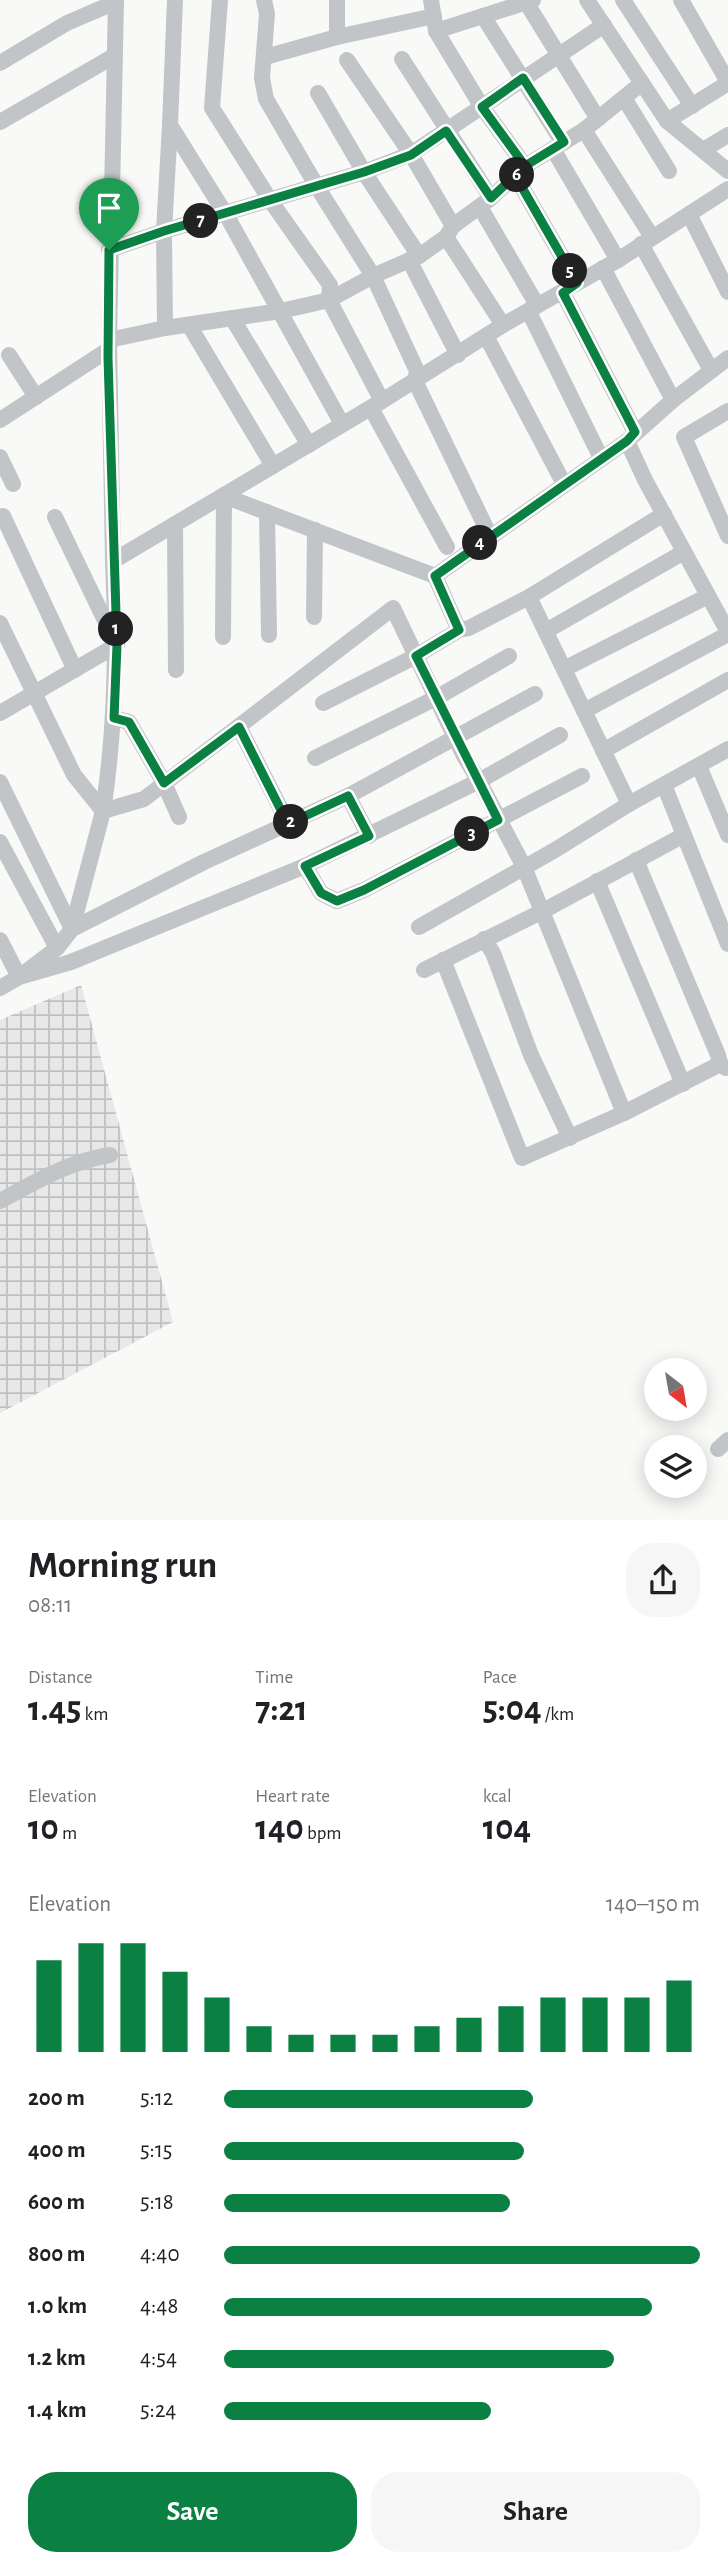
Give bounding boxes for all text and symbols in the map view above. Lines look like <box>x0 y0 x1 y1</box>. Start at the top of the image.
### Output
pin: 6 <box>500 158 534 192</box>
text: 6 <box>512 165 521 184</box>
pin <box>79 178 139 250</box>
icon: arrive <box>90 189 128 227</box>
pin: 7 <box>184 204 218 238</box>
text: 7 <box>196 211 205 230</box>
pin: 5 <box>552 254 588 288</box>
text: 5 <box>565 261 574 280</box>
pin: 4 <box>462 526 498 560</box>
text: 4 <box>475 533 484 552</box>
pin: 1 <box>99 612 134 646</box>
text: 1 <box>112 619 119 638</box>
pin: 2 <box>274 804 308 840</box>
text: 2 <box>286 812 295 831</box>
pin: 3 <box>454 816 490 852</box>
text: 3 <box>467 824 476 843</box>
north arrow <box>644 1358 707 1421</box>
map controls <box>644 1358 707 1498</box>
button: layers <box>644 1435 707 1498</box>
button: share <box>626 1543 700 1617</box>
text: Morning run <box>28 1547 217 1585</box>
text: 08:11 <box>28 1594 72 1617</box>
text: Distance <box>28 1668 92 1687</box>
text: Time <box>255 1668 293 1687</box>
text: Pace <box>483 1668 517 1687</box>
text: 1.45 <box>28 1692 81 1727</box>
text: 7:21 <box>255 1692 308 1727</box>
text: 5:04 <box>483 1692 542 1727</box>
text: km <box>81 1705 108 1724</box>
text: /km <box>542 1705 574 1724</box>
text: Elevation <box>28 1787 97 1806</box>
text: Heart rate <box>255 1787 330 1806</box>
text: kcal <box>483 1787 512 1806</box>
text: 10 <box>28 1811 59 1846</box>
text: 140 <box>255 1811 304 1846</box>
text: 104 <box>483 1811 531 1846</box>
text: m <box>59 1824 77 1843</box>
text: bpm <box>304 1824 341 1843</box>
text: Elevation <box>28 1893 111 1916</box>
text: 140–150 m <box>606 1893 700 1916</box>
text: 200 m <box>28 2087 85 2110</box>
text: 5:12 <box>140 2087 173 2110</box>
text: 400 m <box>28 2139 86 2162</box>
text: 5:15 <box>140 2139 172 2162</box>
text: 600 m <box>28 2191 85 2214</box>
text: 5:18 <box>140 2191 174 2214</box>
text: 800 m <box>28 2243 85 2266</box>
text: 4:40 <box>140 2243 180 2266</box>
text: 1.0 km <box>28 2295 87 2318</box>
text: 4:48 <box>140 2295 178 2318</box>
text: 1.2 km <box>28 2347 86 2370</box>
text: 4:54 <box>140 2347 177 2370</box>
text: 1.4 km <box>28 2399 87 2422</box>
text: 5:24 <box>140 2399 176 2422</box>
button: Save <box>28 2472 357 2552</box>
button: Share <box>371 2472 700 2552</box>

